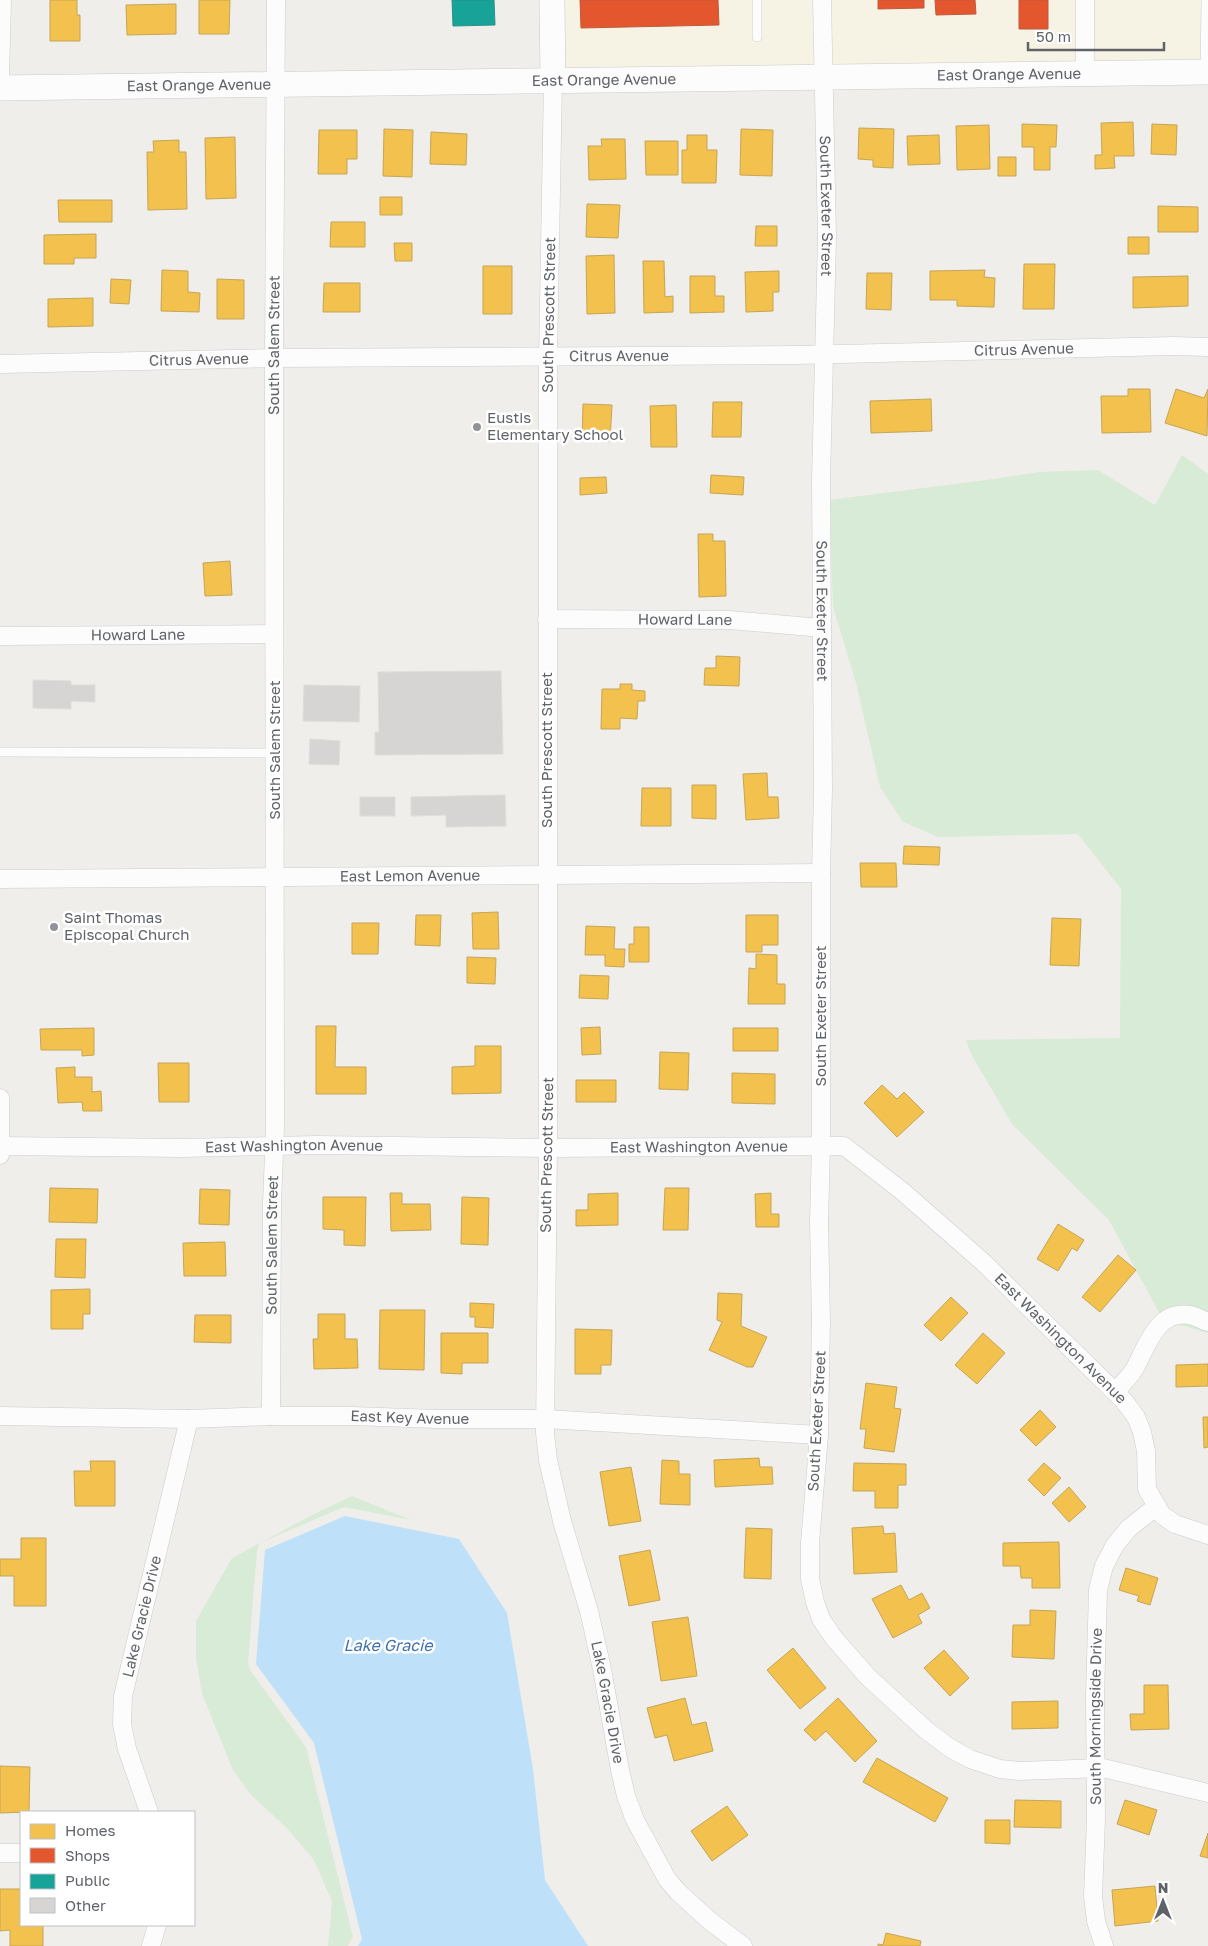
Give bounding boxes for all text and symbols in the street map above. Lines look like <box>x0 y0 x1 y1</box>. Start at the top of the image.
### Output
scale bar <box>1028 20 1164 52</box>
text: 50 m <box>1036 27 1071 45</box>
street label: East Orange Avenue <box>937 64 1082 84</box>
street label: East Orange Avenue <box>532 69 677 89</box>
street label: East Orange Avenue <box>127 74 272 94</box>
street label: South Exeter Street <box>817 135 837 277</box>
street label: South Prescott Street <box>538 237 558 393</box>
street label: South Salem Street <box>264 275 282 415</box>
street label: Citrus Avenue <box>974 338 1074 359</box>
street label: Citrus Avenue <box>569 346 669 364</box>
street label: Citrus Avenue <box>149 349 249 369</box>
place label: Eustis Elementary School <box>487 408 623 443</box>
marker: Eustis Elementary School <box>471 421 483 433</box>
street label: South Exeter Street <box>813 540 832 682</box>
street label: Howard Lane <box>638 609 733 628</box>
street label: Howard Lane <box>91 625 186 643</box>
street label: South Prescott Street <box>537 672 555 828</box>
street label: South Salem Street <box>265 680 283 820</box>
street label: East Lemon Avenue <box>340 865 481 885</box>
place label: Saint Thomas Episcopal Church <box>64 908 189 943</box>
marker: Saint Thomas Episcopal Church <box>48 921 60 933</box>
street label: South Exeter Street <box>811 945 829 1087</box>
street label: South Prescott Street <box>536 1077 556 1233</box>
street label: East Washington Avenue <box>205 1135 383 1156</box>
street label: East Washington Avenue <box>610 1136 788 1156</box>
street label: South Salem Street <box>261 1175 281 1315</box>
street label: East Washington Avenue <box>991 1269 1131 1407</box>
street label: South Exeter Street <box>803 1350 829 1492</box>
street label: East Key Avenue <box>350 1406 470 1427</box>
street label: Lake Gracie Drive <box>118 1553 164 1679</box>
street label: South Morningside Drive <box>1085 1627 1105 1805</box>
water label: Lake Gracie <box>343 1635 434 1655</box>
street label: Lake Gracie Drive <box>588 1639 629 1765</box>
legend <box>20 1811 195 1926</box>
text: Homes <box>65 1821 115 1839</box>
text: Shops <box>65 1846 110 1864</box>
text: Public <box>65 1871 110 1889</box>
north arrow <box>1138 1876 1188 1926</box>
text: N <box>1158 1879 1168 1896</box>
text: Other <box>65 1896 106 1914</box>

